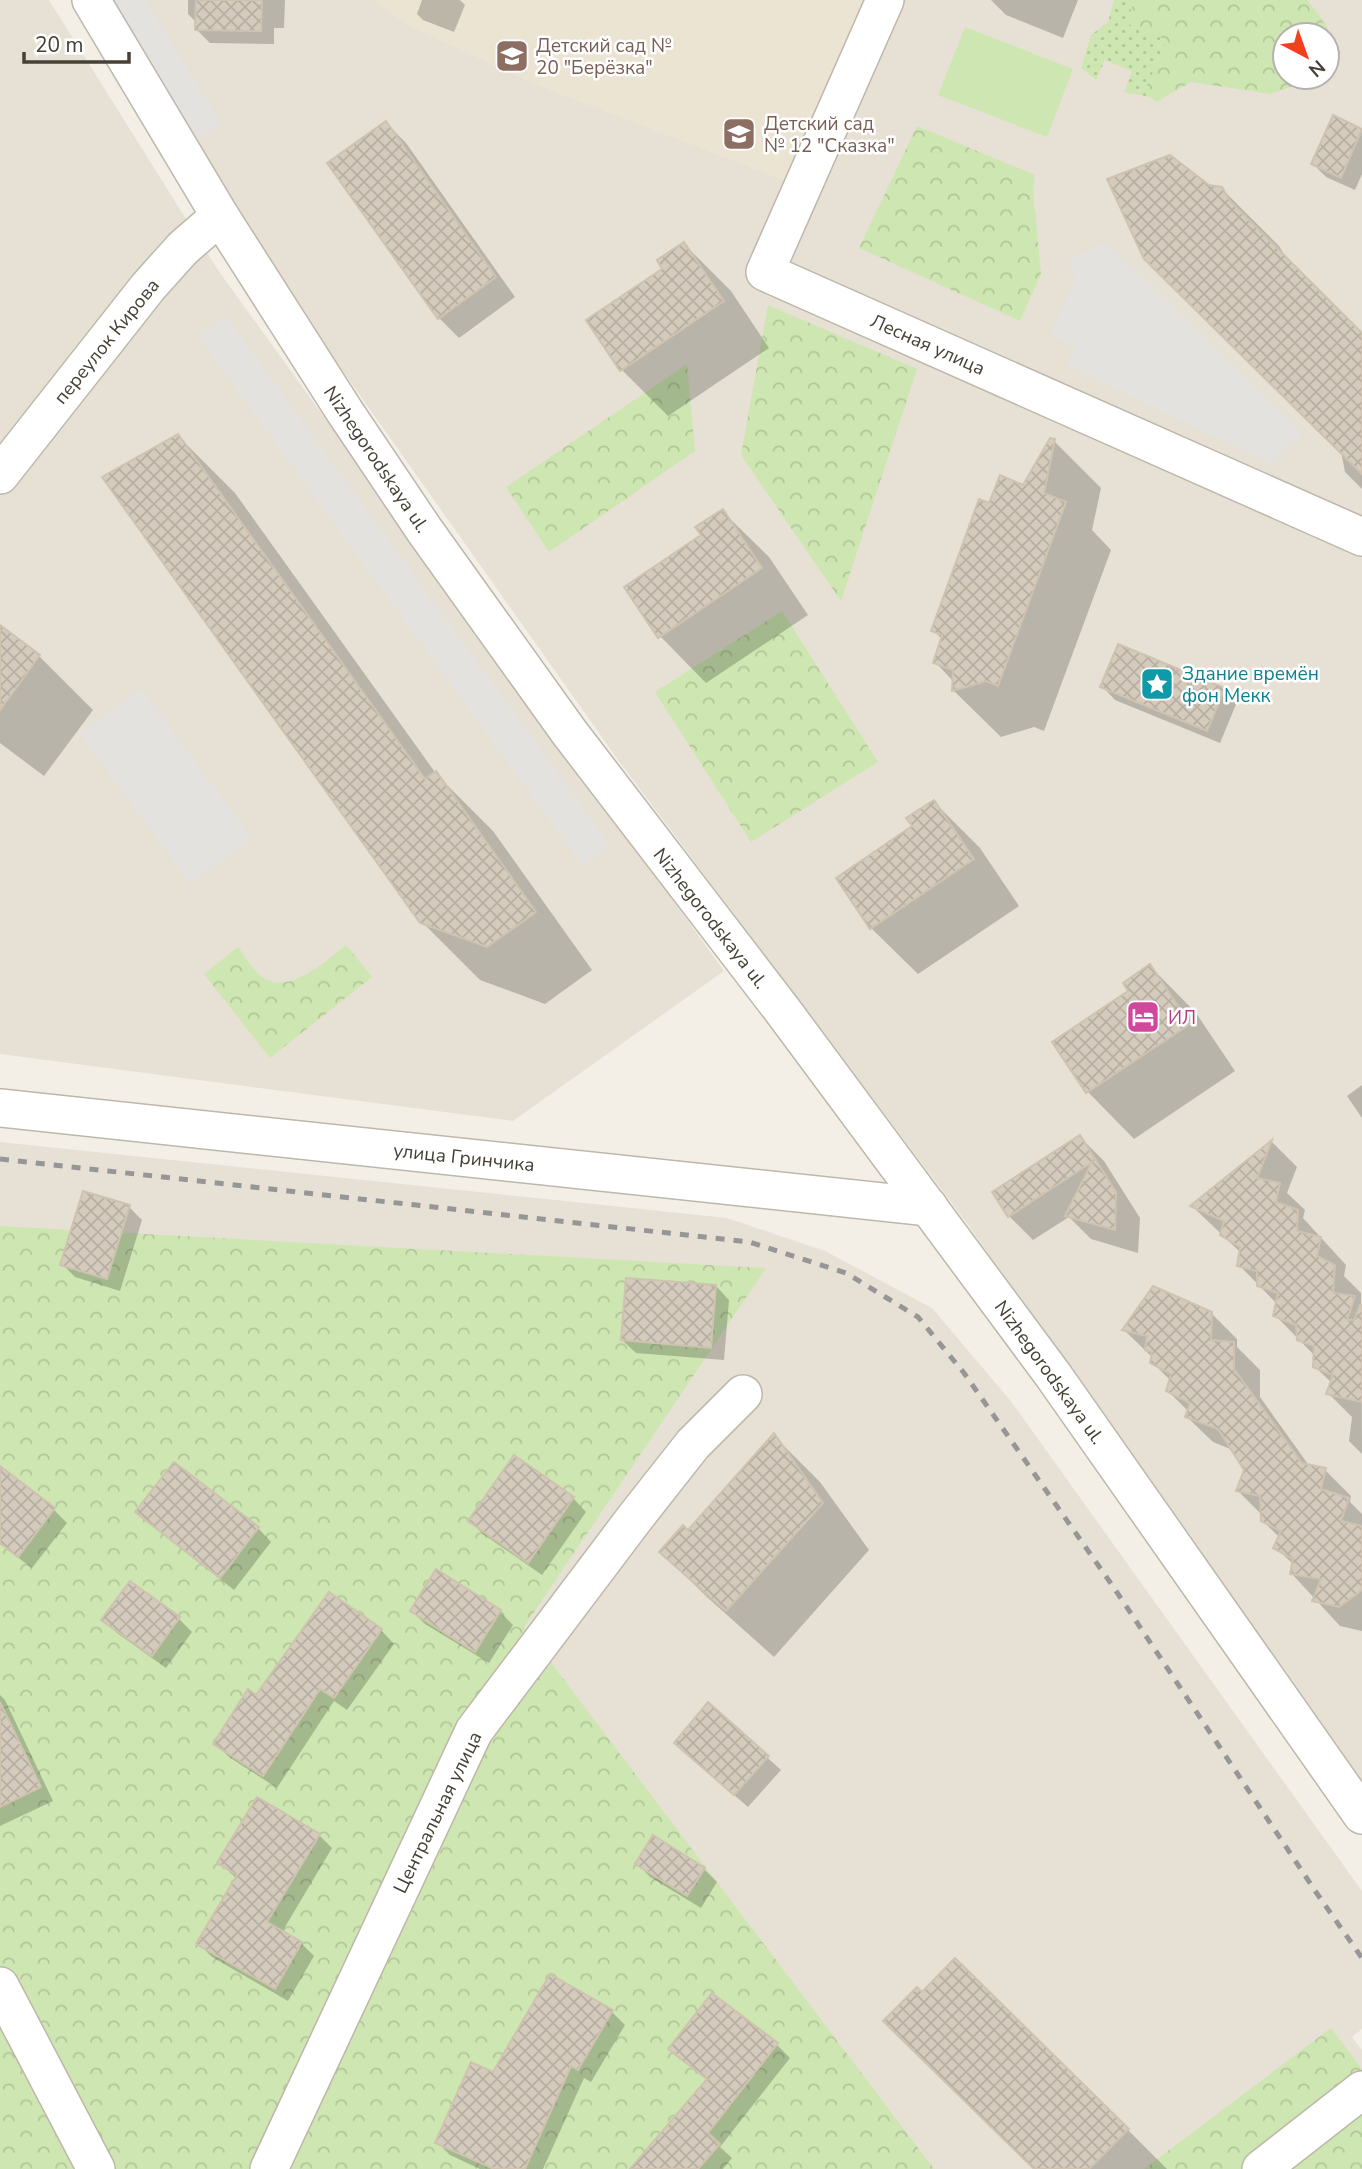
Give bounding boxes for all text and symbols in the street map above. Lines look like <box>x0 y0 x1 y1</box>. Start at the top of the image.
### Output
scale bar <box>24 21 130 65</box>
north arrow <box>1271 21 1341 91</box>
text: 20 m <box>35 31 84 59</box>
place label: Детский сад № 20 "Берёзка" <box>536 33 672 81</box>
school or university icon: Детский сад № 20 "Берёзка" <box>493 37 531 75</box>
text: N <box>1303 54 1330 83</box>
place label: Детский сад № 12 "Сказка" <box>764 111 895 159</box>
school or university icon: Детский сад № 12 "Сказка" <box>720 115 758 153</box>
street label: переулок Кирова <box>48 273 166 410</box>
street label: Лесная улица <box>866 308 989 382</box>
street label: Nizhegorodskaya ul. <box>317 381 435 538</box>
place label: Здание времён фон Мекк <box>1182 661 1319 709</box>
place icon: Здание времён фон Мекк <box>1138 665 1176 703</box>
street label: Nizhegorodskaya ul. <box>647 843 773 994</box>
hotel icon: ИЛ <box>1124 998 1162 1036</box>
place label: ИЛ <box>1168 1005 1196 1031</box>
street label: улица Гринчика <box>392 1138 536 1178</box>
street label: Nizhegorodskaya ul. <box>988 1295 1110 1450</box>
street label: Центральная улица <box>387 1727 488 1898</box>

